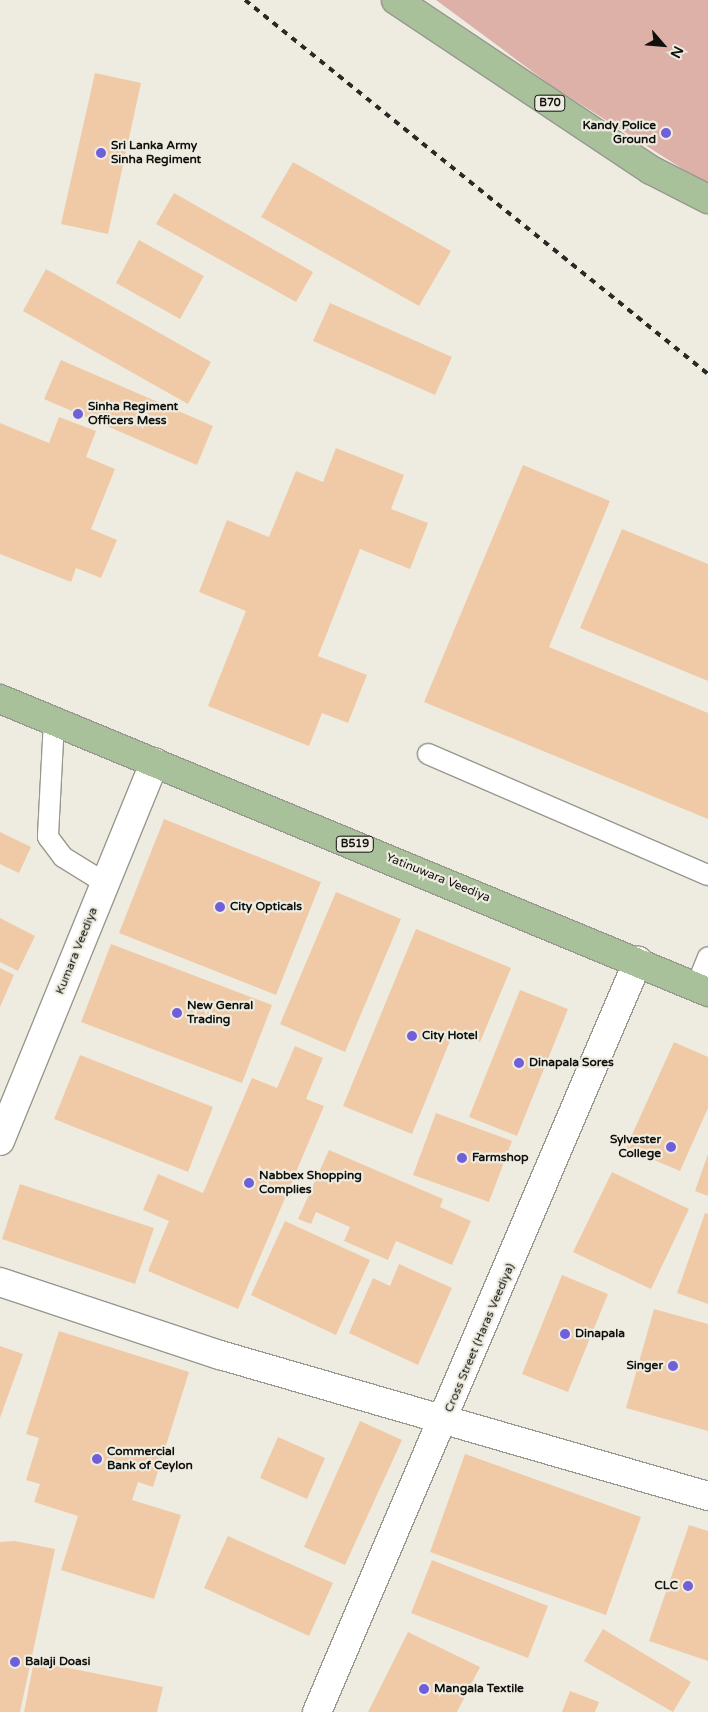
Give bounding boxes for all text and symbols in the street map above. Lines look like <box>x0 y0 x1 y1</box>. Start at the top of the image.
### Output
north arrow <box>638 20 688 70</box>
text: N <box>667 43 687 61</box>
road number: B70 <box>534 95 566 112</box>
place label: Kandy Police Ground <box>582 119 656 147</box>
marker: Kandy Police Ground <box>660 127 672 139</box>
place label: Sri Lanka Army Sinha Regiment <box>111 139 201 167</box>
marker: Sri Lanka Army Sinha Regiment <box>95 147 107 159</box>
place label: Sinha Regiment Officers Mess <box>88 400 178 428</box>
marker: Sinha Regiment Officers Mess <box>72 408 84 420</box>
road number: B519 <box>335 836 375 852</box>
street label: Yatinuwara Veediya <box>384 851 492 905</box>
place label: City Opticals <box>230 900 302 914</box>
marker: City Opticals <box>214 901 226 913</box>
street label: Kumara Veediya <box>53 905 101 997</box>
place label: New Genral Trading <box>187 999 253 1027</box>
marker: New Genral Trading <box>171 1007 183 1019</box>
place label: City Hotel <box>422 1029 478 1043</box>
marker: City Hotel <box>406 1030 418 1042</box>
place label: Dinapala Sores <box>529 1056 614 1070</box>
marker: Dinapala Sores <box>513 1057 525 1069</box>
place label: Sylvester College <box>610 1133 661 1161</box>
marker: Sylvester College <box>665 1141 677 1153</box>
place label: Farmshop <box>472 1151 529 1165</box>
marker: Farmshop <box>456 1152 468 1164</box>
place label: Nabbex Shopping Complies <box>259 1169 362 1197</box>
marker: Nabbex Shopping Complies <box>243 1177 255 1189</box>
street label: Cross Street (Haras Veediya) <box>442 1261 518 1415</box>
place label: Dinapala <box>575 1327 625 1341</box>
marker: Dinapala <box>559 1328 571 1340</box>
place label: Singer <box>626 1359 663 1373</box>
marker: Singer <box>667 1360 679 1372</box>
place label: Commercial Bank of Ceylon <box>107 1445 193 1473</box>
marker: Commercial Bank of Ceylon <box>91 1453 103 1465</box>
place label: CLC <box>654 1579 678 1593</box>
marker: CLC <box>682 1580 694 1592</box>
place label: Balaji Doasi <box>25 1655 91 1669</box>
marker: Balaji Doasi <box>9 1656 21 1668</box>
place label: Mangala Textile <box>434 1682 524 1696</box>
marker: Mangala Textile <box>418 1683 430 1695</box>

